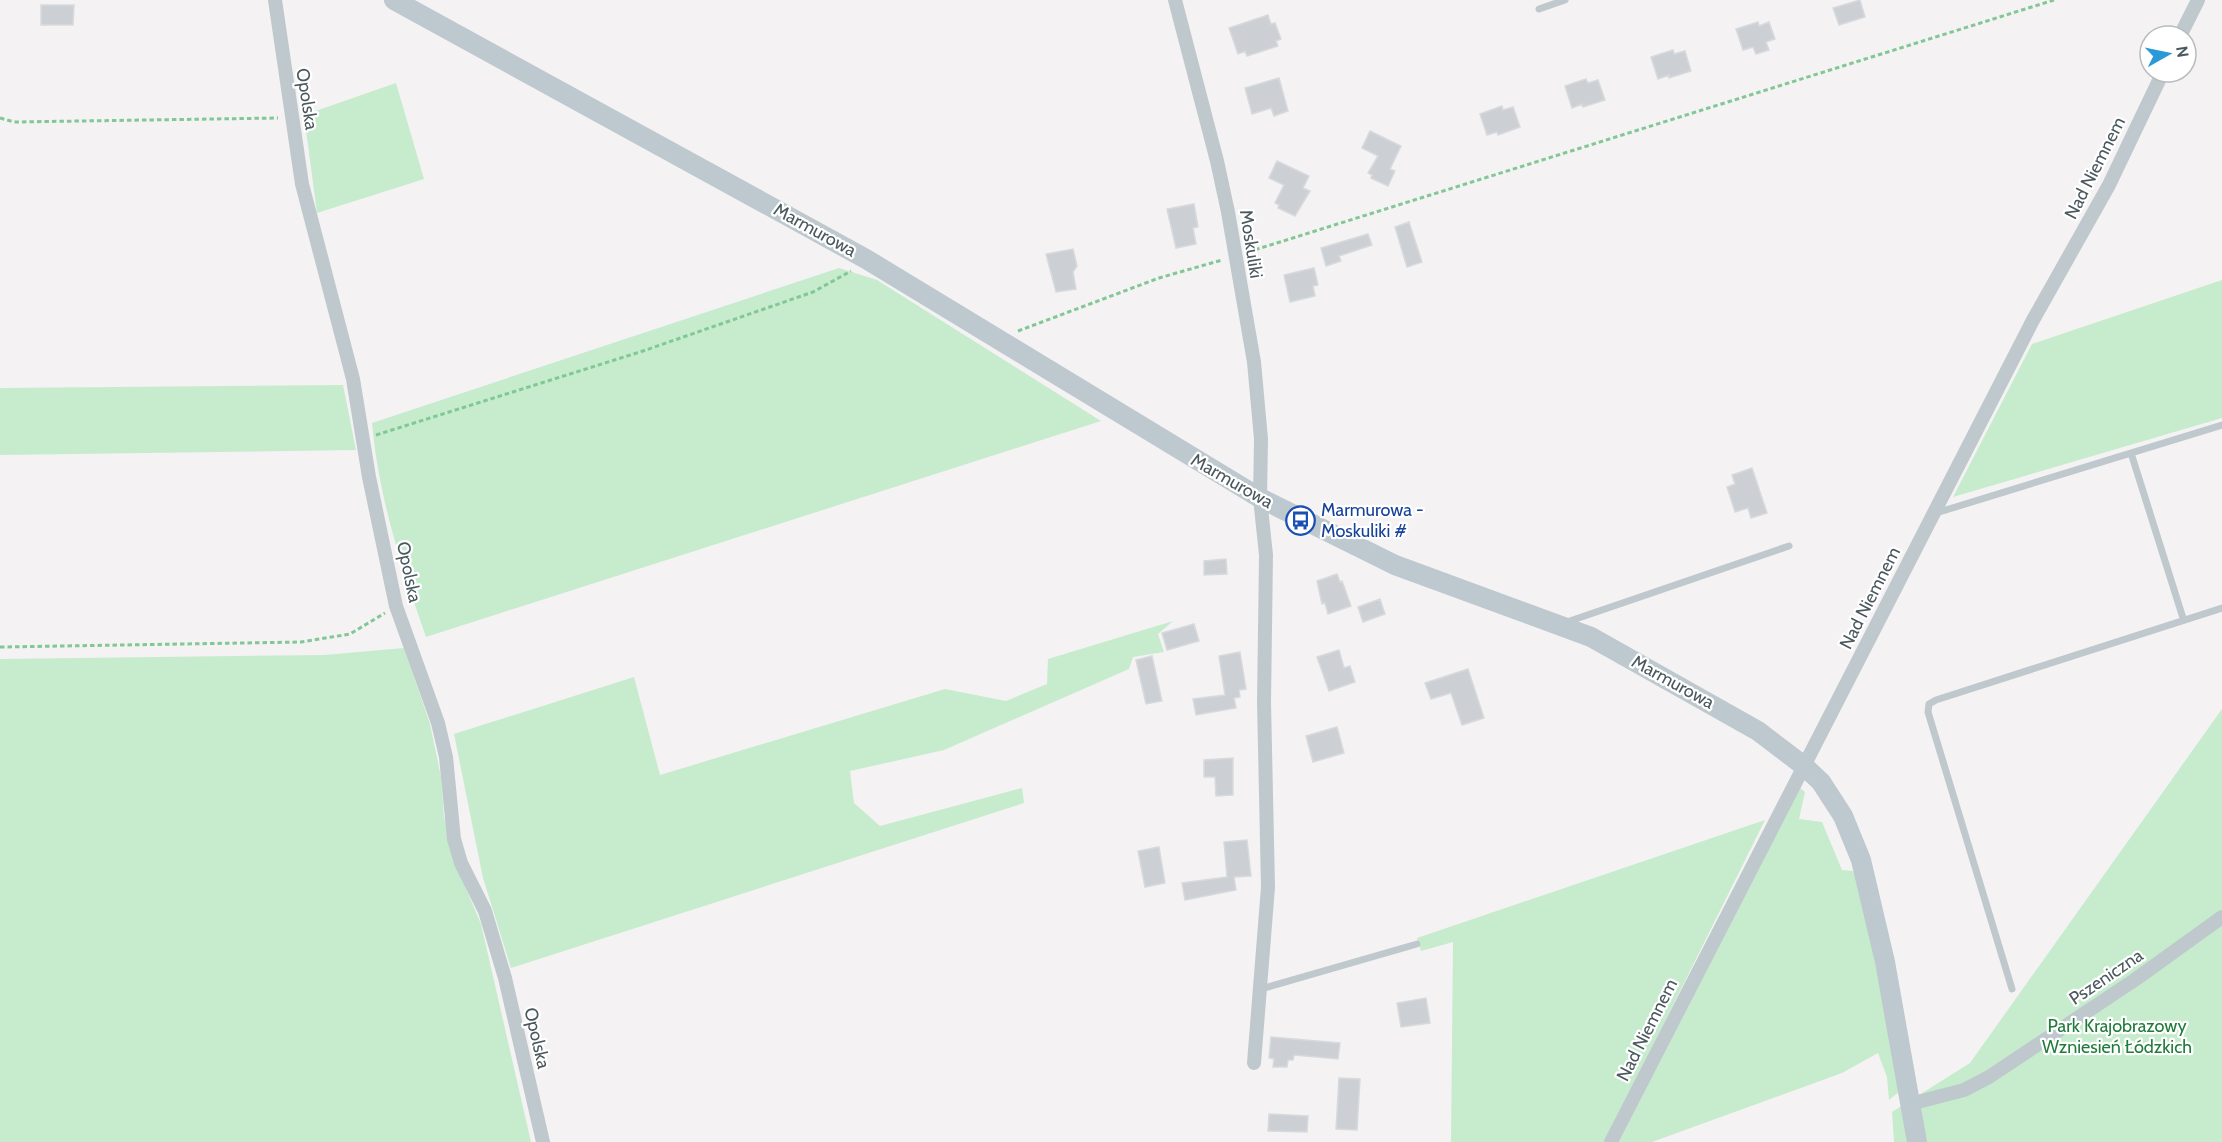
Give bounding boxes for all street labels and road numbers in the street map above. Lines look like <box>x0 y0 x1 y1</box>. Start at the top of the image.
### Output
street label: Opolska <box>291 67 323 132</box>
street label: Nad Niemnem <box>2060 113 2130 223</box>
street label: Marmurowa <box>770 198 860 262</box>
street label: Moskuliki <box>1235 208 1267 280</box>
street label: Marmurowa <box>1187 449 1277 513</box>
street label: Opolska <box>392 539 426 605</box>
street label: Nad Niemnem <box>1835 543 1905 653</box>
street label: Marmurowa <box>1628 650 1718 714</box>
street label: Pszeniczna <box>2065 944 2147 1010</box>
street label: Nad Niemnem <box>1612 975 1682 1085</box>
street label: Opolska <box>519 1005 555 1071</box>

